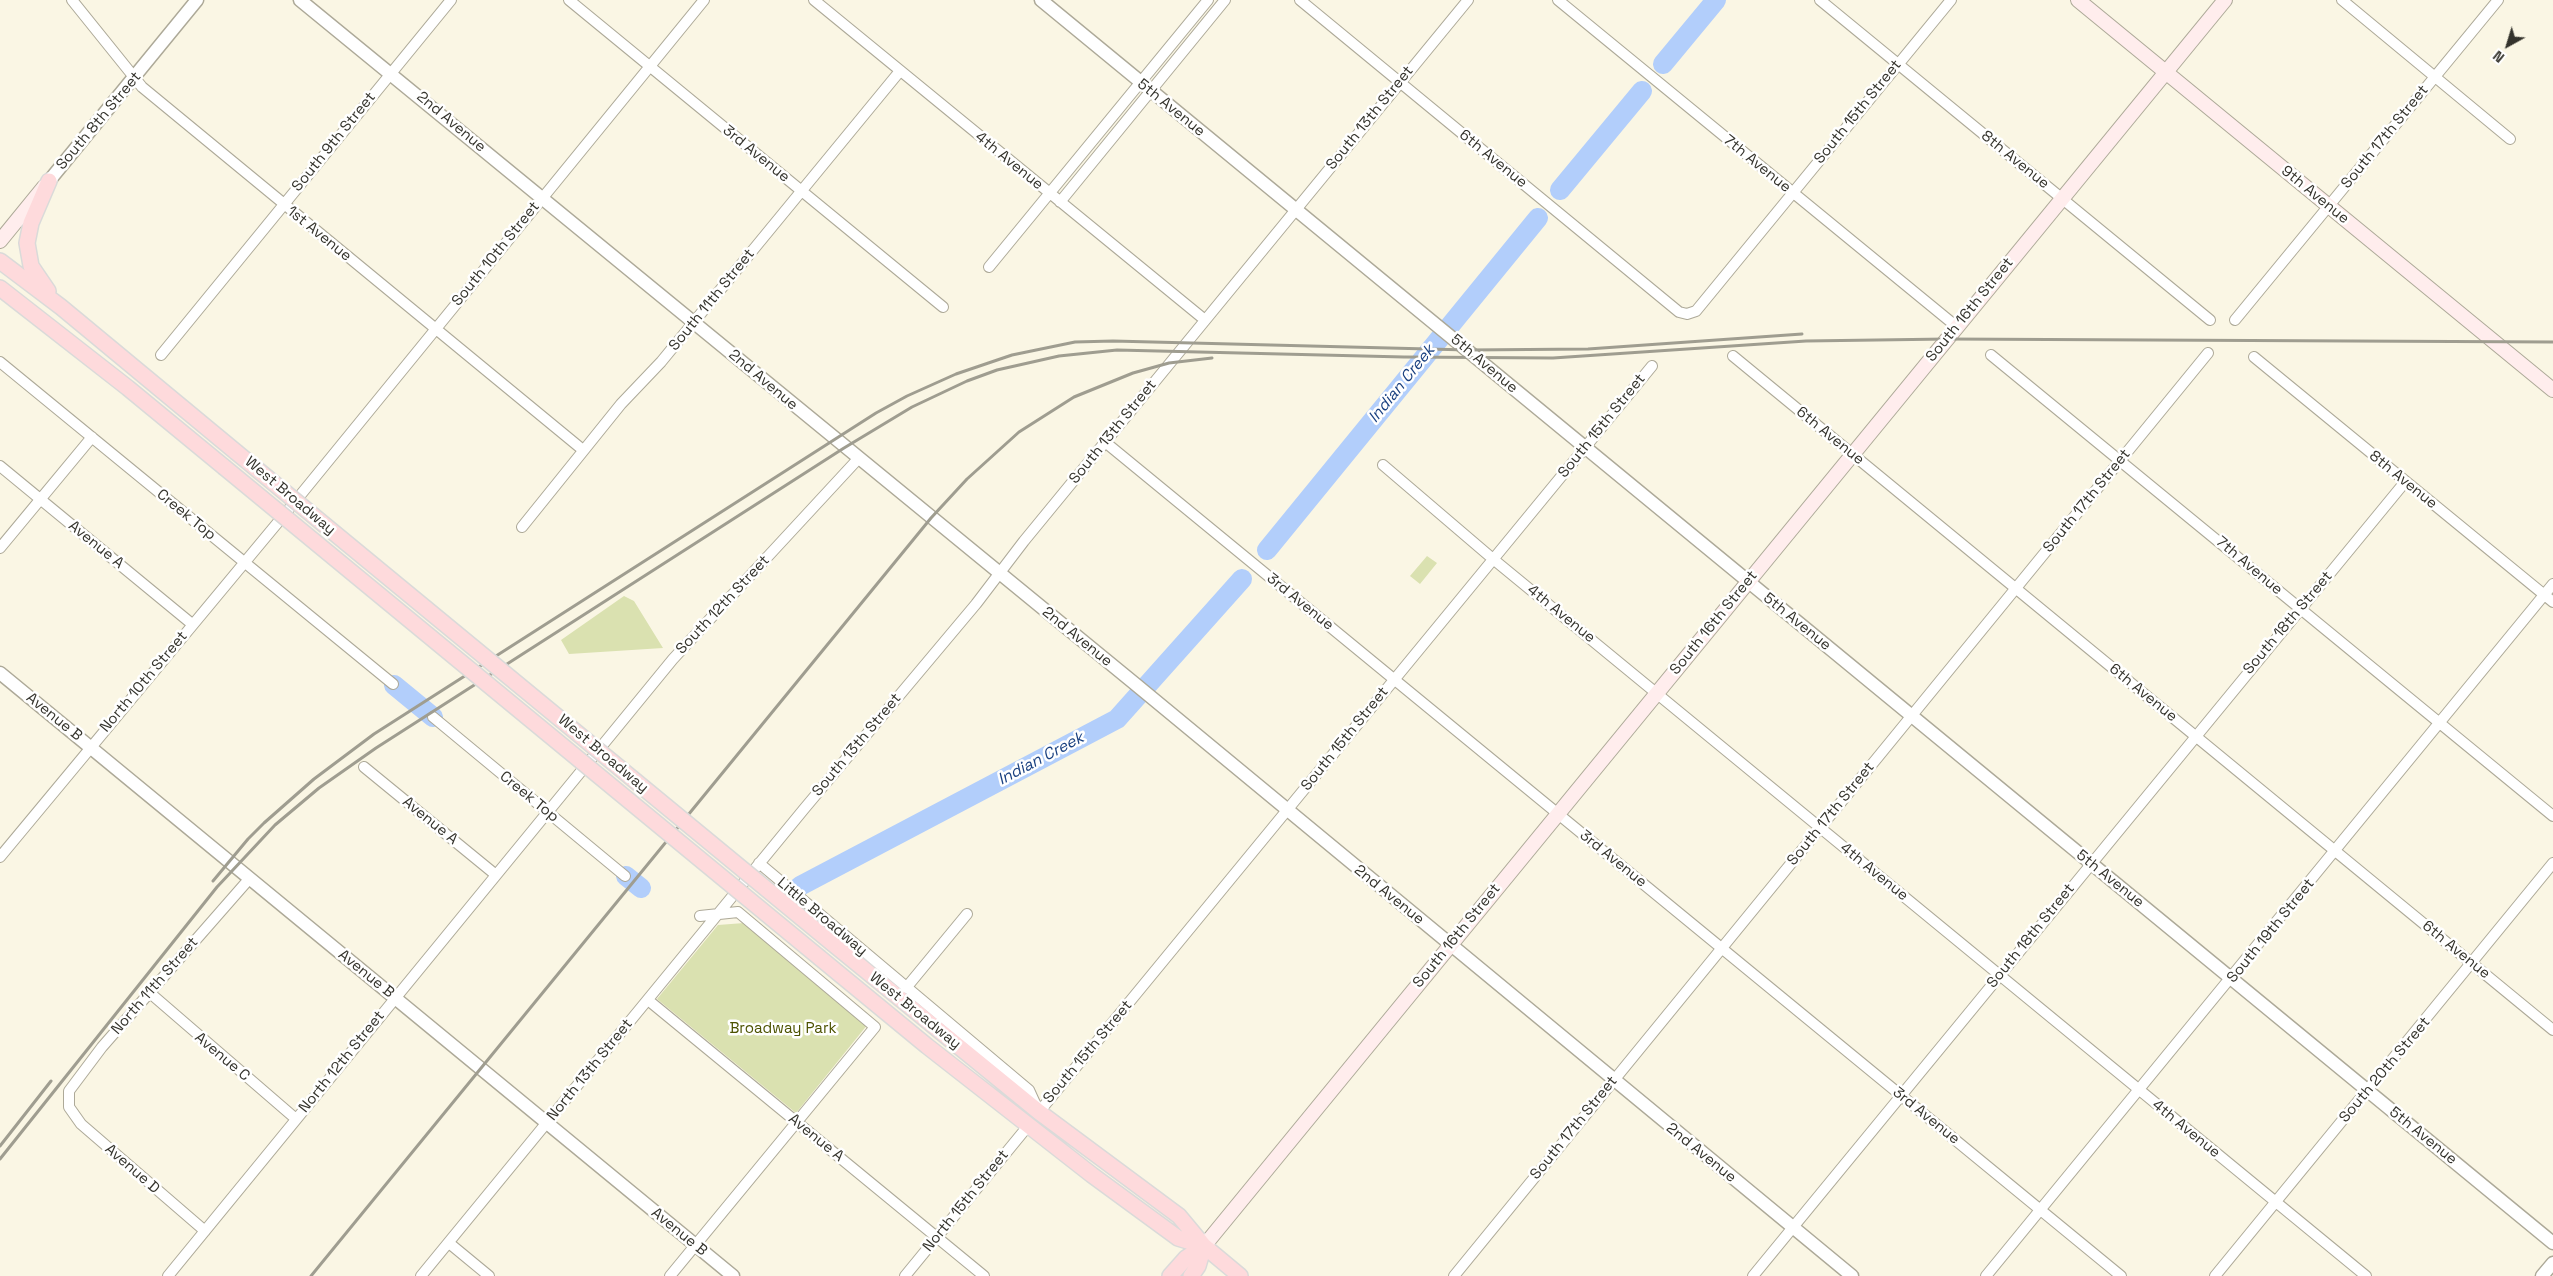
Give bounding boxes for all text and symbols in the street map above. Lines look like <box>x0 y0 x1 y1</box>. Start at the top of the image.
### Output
north arrow <box>2483 20 2533 70</box>
text: N <box>2489 47 2508 67</box>
street label: South 15th Street <box>1811 56 1905 168</box>
street label: South 13th Street <box>1323 62 1417 174</box>
street label: South 8th Street <box>53 68 145 174</box>
street label: 5th Avenue <box>1134 75 1208 141</box>
street label: South 17th Street <box>2338 82 2432 192</box>
street label: 2nd Avenue <box>413 88 489 156</box>
street label: South 9th Street <box>288 89 380 195</box>
street label: 3rd Avenue <box>719 122 793 186</box>
street label: 6th Avenue <box>1455 126 1531 192</box>
street label: 8th Avenue <box>1977 127 2053 193</box>
street label: 4th Avenue <box>971 128 1047 194</box>
street label: 7th Avenue <box>1720 131 1794 197</box>
street label: 9th Avenue <box>2277 162 2353 228</box>
street label: South 10th Street <box>448 198 544 310</box>
street label: 1st Avenue <box>283 203 355 265</box>
street label: South 11th Street <box>665 245 759 355</box>
street label: South 16th Street <box>1922 254 2018 366</box>
street label: 5th Avenue <box>1447 331 1521 397</box>
water label: Indian Creek <box>1365 341 1439 427</box>
street label: 2nd Avenue <box>725 346 801 414</box>
street label: South 15th Street <box>1555 370 1649 482</box>
street label: South 13th Street <box>1066 376 1160 488</box>
street label: 6th Avenue <box>1792 403 1868 469</box>
street label: South 17th Street <box>2040 446 2134 556</box>
street label: 8th Avenue <box>2365 447 2441 513</box>
street label: West Broadway <box>241 453 339 539</box>
street label: Creek Top <box>153 486 219 544</box>
street label: Avenue A <box>65 517 127 573</box>
street label: 7th Avenue <box>2212 533 2286 599</box>
street label: South 12th Street <box>673 552 773 658</box>
street label: South 16th Street <box>1666 567 1762 679</box>
street label: South 18th Street <box>2240 568 2336 678</box>
street label: 3rd Avenue <box>1263 570 1337 634</box>
street label: 4th Avenue <box>1523 581 1599 647</box>
street label: 5th Avenue <box>1760 589 1834 655</box>
street label: 2nd Avenue <box>1038 603 1116 671</box>
street label: North 10th Street <box>96 628 192 736</box>
street label: 6th Avenue <box>2105 660 2181 726</box>
street label: South 15th Street <box>1298 683 1392 795</box>
street label: Avenue B <box>22 689 86 745</box>
street label: South 13th Street <box>809 690 905 800</box>
street label: West Broadway <box>554 711 652 797</box>
water label: Indian Creek <box>995 728 1087 790</box>
street label: South 17th Street <box>1784 759 1878 869</box>
street label: Creek Top <box>496 768 562 826</box>
street label: Avenue A <box>399 793 461 849</box>
street label: 3rd Avenue <box>1576 827 1650 891</box>
street label: 4th Avenue <box>1836 839 1912 905</box>
street label: 5th Avenue <box>2073 846 2147 912</box>
street label: 2nd Avenue <box>1350 861 1428 929</box>
street label: Little Broadway <box>773 874 871 960</box>
street label: South 19th Street <box>2223 875 2319 987</box>
street label: South 16th Street <box>1409 880 1505 992</box>
street label: South 18th Street <box>1983 880 2079 992</box>
street label: 6th Avenue <box>2418 917 2494 983</box>
street label: North 11th Street <box>108 934 202 1038</box>
street label: Avenue B <box>334 946 398 1002</box>
street label: West Broadway <box>866 969 964 1053</box>
street label: South 15th Street <box>1040 997 1136 1107</box>
street label: North 12th Street <box>295 1007 389 1117</box>
street label: South 20th Street <box>2336 1014 2434 1126</box>
street label: North 13th Street <box>543 1015 637 1125</box>
park label: Broadway Park <box>729 1020 837 1038</box>
street label: Avenue C <box>191 1029 253 1085</box>
street label: South 17th Street <box>1527 1073 1621 1183</box>
street label: 3rd Avenue <box>1889 1084 1963 1148</box>
street label: 4th Avenue <box>2148 1096 2224 1162</box>
street label: 5th Avenue <box>2386 1103 2460 1169</box>
street label: Avenue A <box>785 1110 847 1166</box>
street label: 2nd Avenue <box>1662 1119 1740 1187</box>
street label: Avenue D <box>101 1140 163 1198</box>
street label: North 15th Street <box>919 1146 1013 1256</box>
street label: Avenue B <box>647 1204 711 1260</box>

